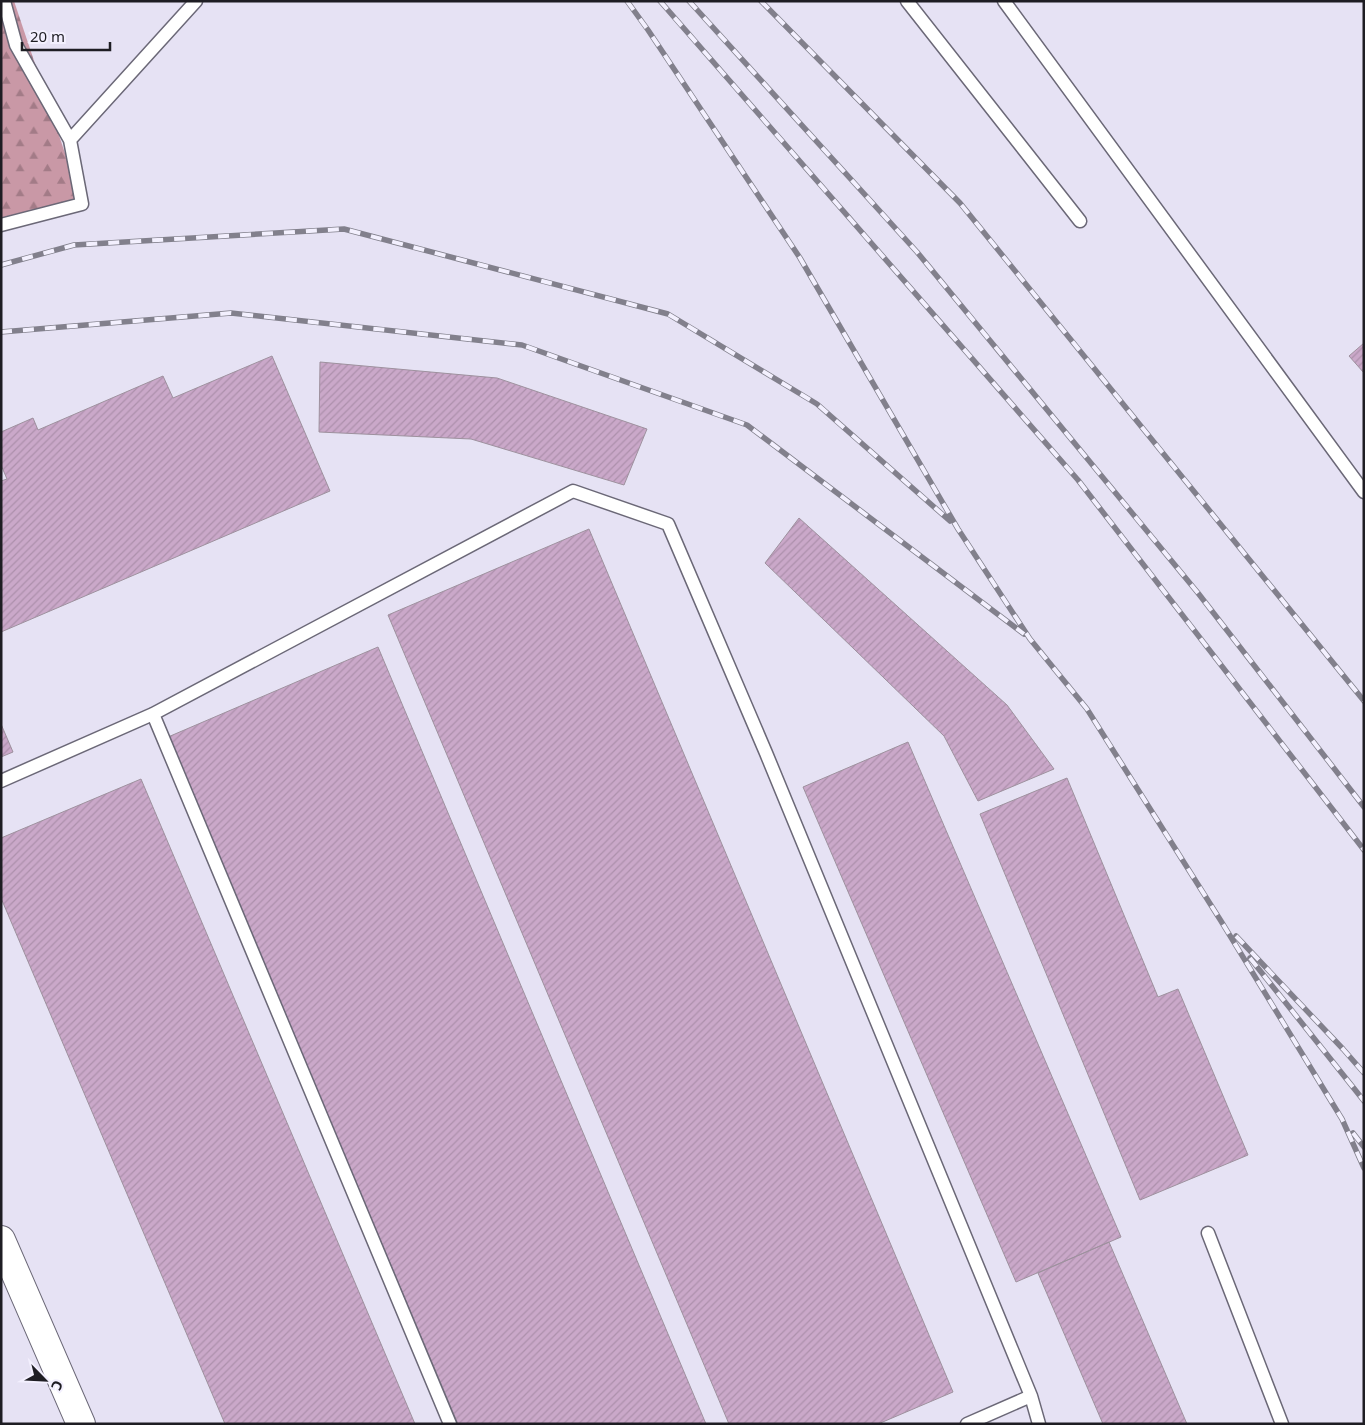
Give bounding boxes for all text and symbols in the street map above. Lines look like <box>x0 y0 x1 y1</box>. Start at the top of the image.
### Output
scale bar <box>22 20 110 52</box>
text: 20 m <box>30 26 65 46</box>
north arrow <box>20 1355 70 1405</box>
text: С <box>47 1378 68 1393</box>

